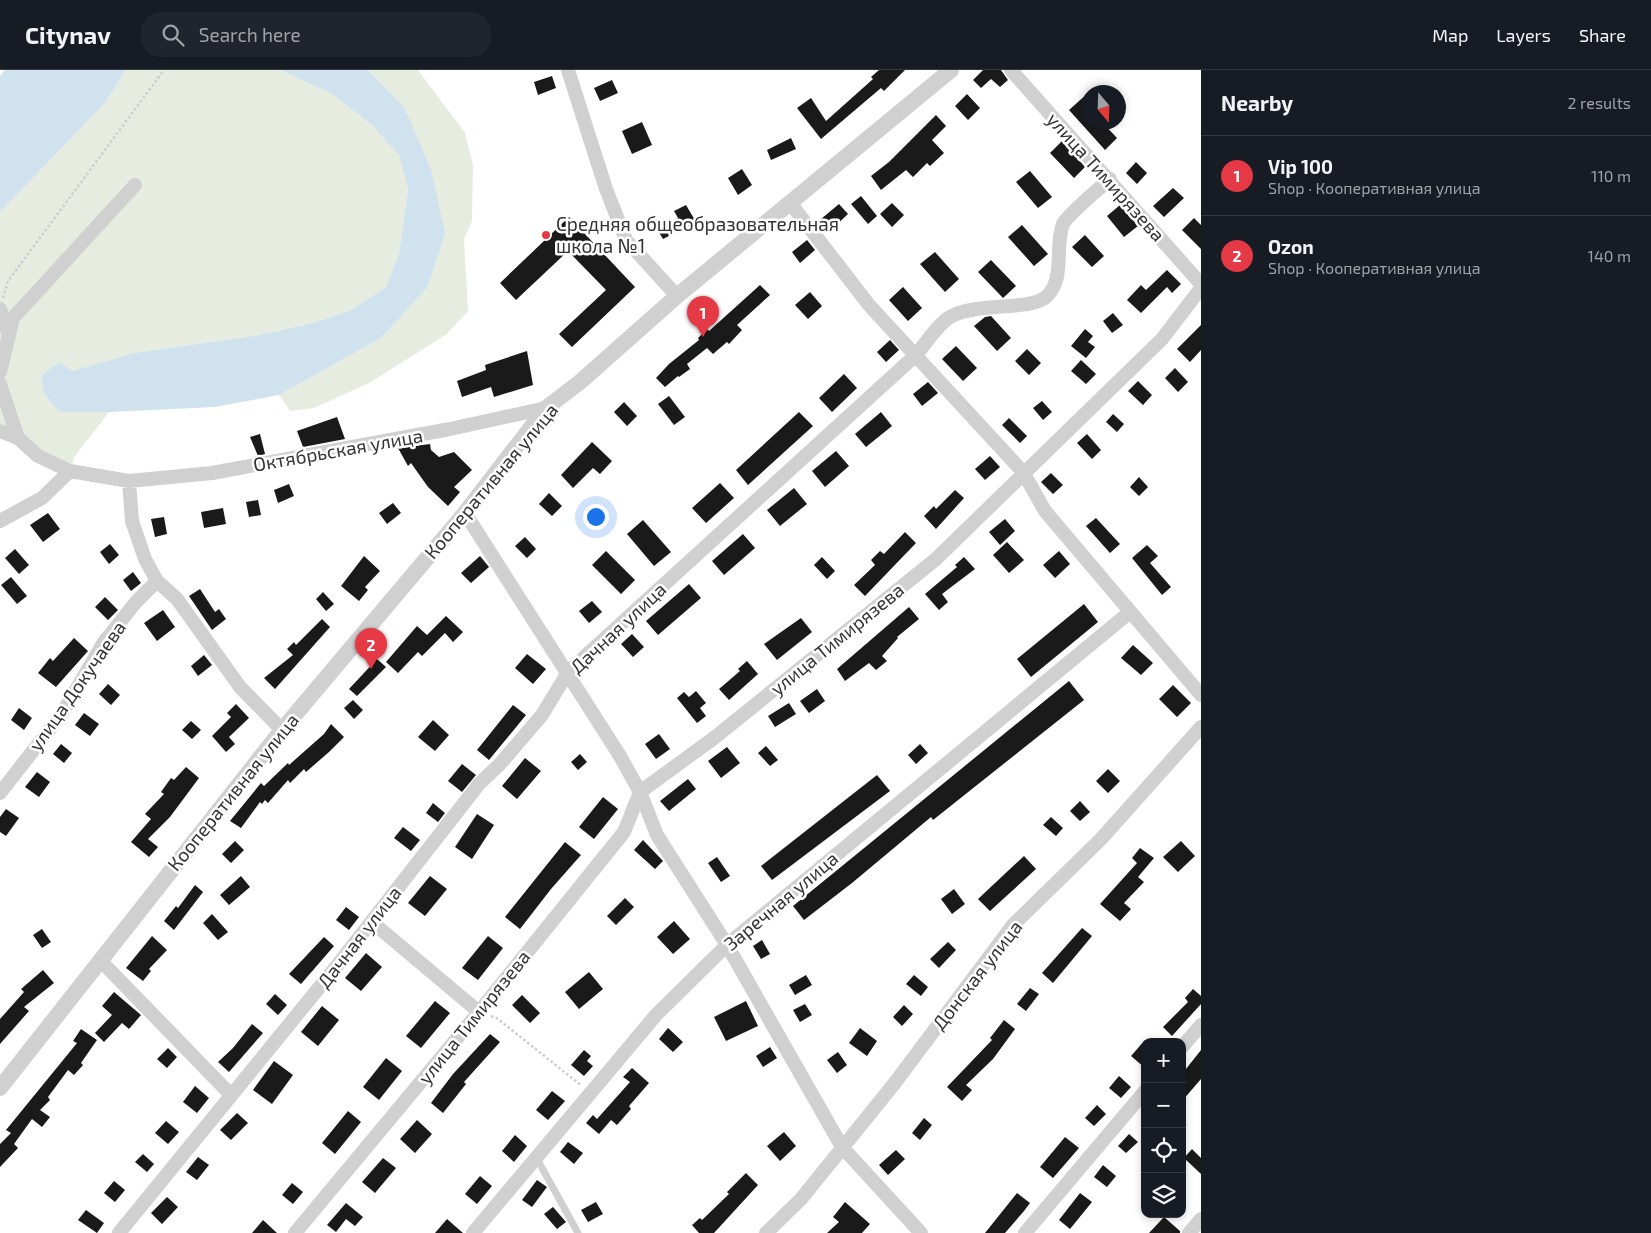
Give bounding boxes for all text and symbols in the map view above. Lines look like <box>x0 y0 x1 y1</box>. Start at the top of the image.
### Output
search box <box>141 12 491 57</box>
text: Citynav <box>25 20 111 49</box>
icon: search <box>159 21 187 49</box>
text: Search here <box>199 23 301 46</box>
text: Map <box>1432 24 1468 46</box>
text: Layers <box>1496 24 1551 46</box>
text: Share <box>1579 24 1626 46</box>
north arrow <box>1081 85 1126 130</box>
text: Nearby <box>1221 90 1293 115</box>
text: 2 results <box>1568 93 1631 112</box>
street label: улица Тимирязева <box>1042 108 1170 246</box>
text: Vip 100 <box>1268 155 1333 178</box>
text: 1 <box>1234 166 1240 185</box>
text: 110 m <box>1591 166 1631 185</box>
text: Shop · Кооперативная улица <box>1268 178 1481 197</box>
place label: Средняя общеобразовательная школа №1 <box>556 212 839 257</box>
marker: Средняя общеобразовательная школа №1 <box>540 229 552 241</box>
text: Ozon <box>1268 235 1314 258</box>
text: 2 <box>1232 246 1242 265</box>
text: 140 m <box>1588 246 1631 265</box>
text: Shop · Кооперативная улица <box>1268 258 1481 277</box>
pin: 1 <box>687 296 719 337</box>
street label: Кооперативная улица <box>419 398 563 564</box>
street label: Октябрьская улица <box>251 423 425 477</box>
your location <box>583 504 609 530</box>
street label: Дачная улица <box>565 577 671 679</box>
street label: улица Тимирязева <box>765 578 909 700</box>
street label: улица Докучаева <box>23 616 131 756</box>
pin: 2 <box>355 628 387 669</box>
street label: Кооперативная улица <box>162 708 304 876</box>
street label: Заречная улица <box>719 846 843 956</box>
street label: Дачная улица <box>312 881 406 993</box>
street label: Донская улица <box>927 915 1027 1035</box>
street label: улица Тимирязева <box>413 945 535 1089</box>
map controls <box>1141 1038 1186 1218</box>
button: + <box>1141 1038 1186 1083</box>
button: − <box>1141 1083 1186 1128</box>
button: locate <box>1141 1128 1186 1173</box>
button: layers <box>1141 1173 1186 1218</box>

